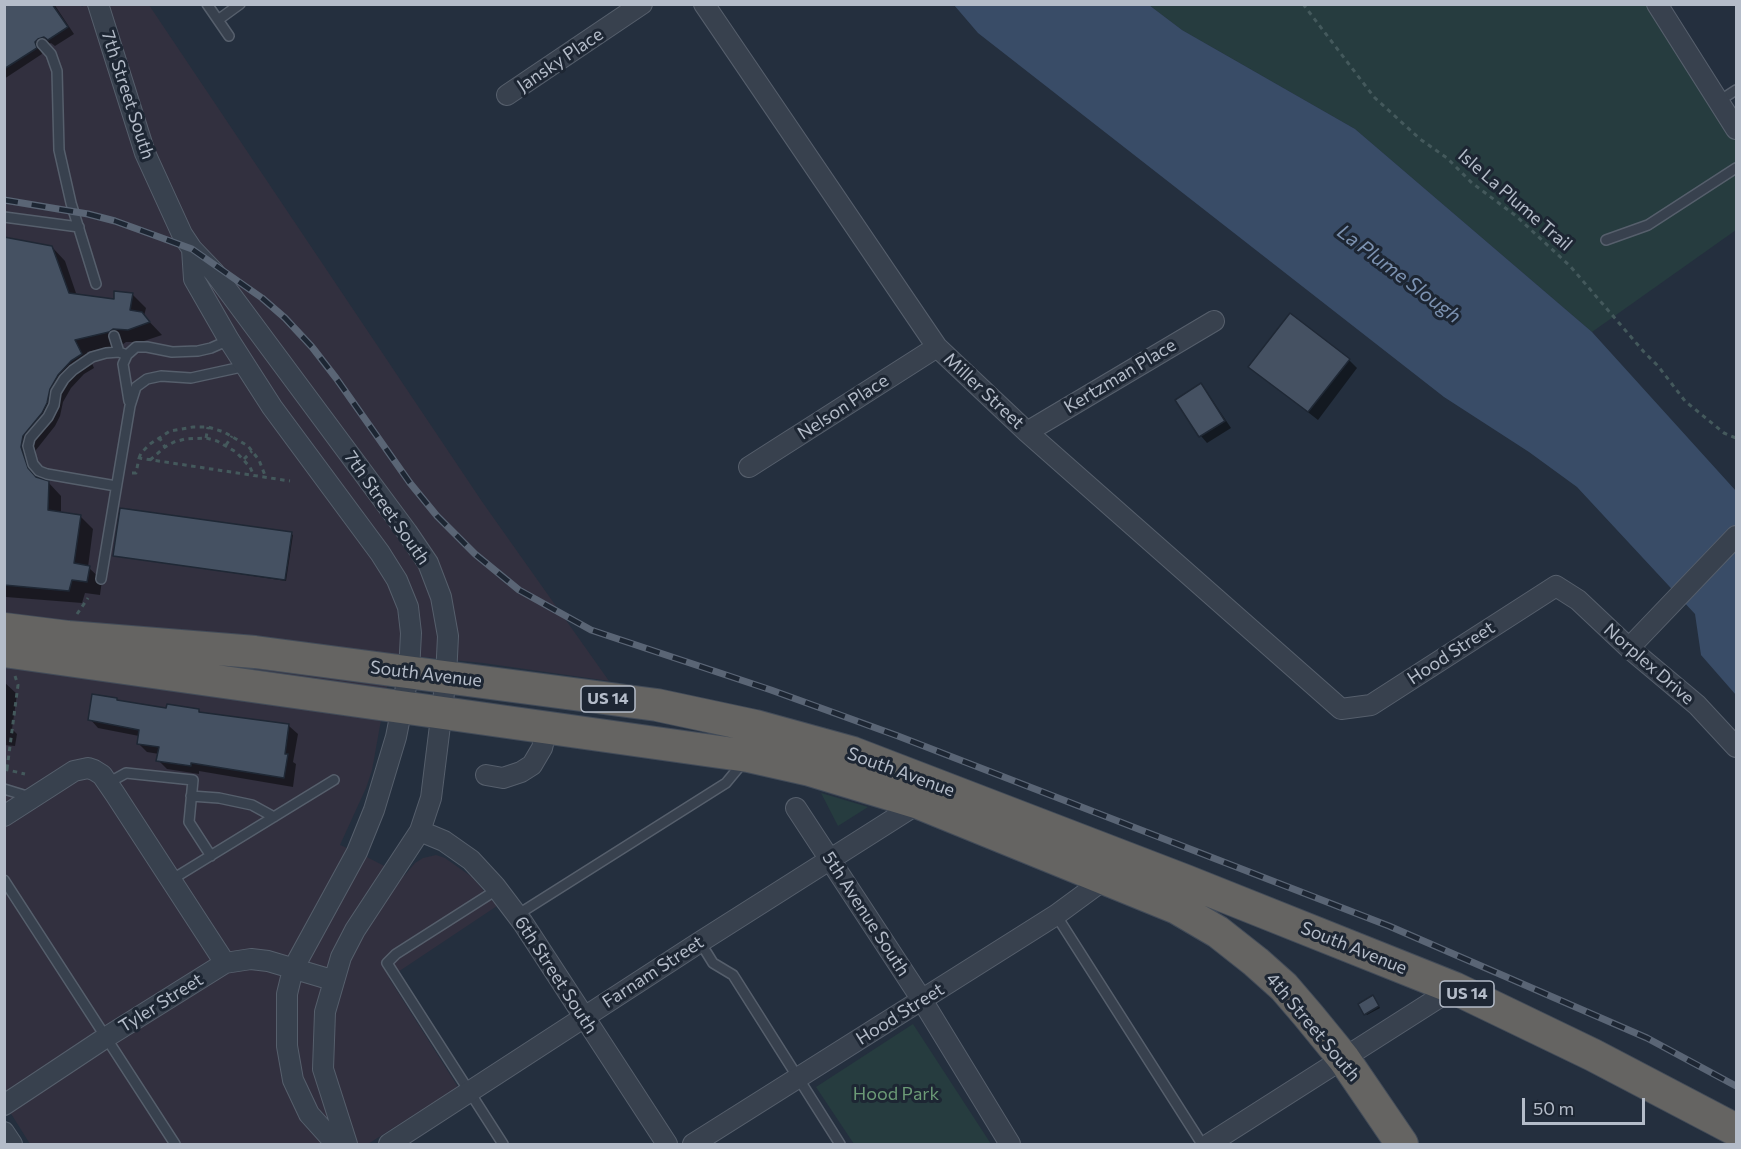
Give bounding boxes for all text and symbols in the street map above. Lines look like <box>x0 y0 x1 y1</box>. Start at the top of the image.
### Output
street label: Jansky Place <box>513 23 607 97</box>
street label: 7th Street South <box>97 28 159 162</box>
street label: Isle La Plume Trail <box>1454 145 1576 255</box>
water label: La Plume Slough <box>1332 220 1466 328</box>
street label: Kertzman Place <box>1060 334 1180 418</box>
street label: Miller Street <box>939 348 1029 434</box>
street label: Nelson Place <box>793 370 893 444</box>
street label: 7th Street South <box>340 447 434 569</box>
street label: Hood Street <box>1403 617 1499 689</box>
street label: Norplex Drive <box>1599 619 1699 709</box>
street label: South Avenue <box>369 656 483 692</box>
road number: US 14 <box>581 686 635 712</box>
street label: South Avenue <box>844 743 958 801</box>
street label: 5th Avenue South <box>818 848 914 980</box>
street label: 6th Street South <box>510 912 602 1038</box>
street label: South Avenue <box>1298 917 1410 979</box>
street label: Farnam Street <box>598 931 708 1013</box>
street label: 4th Street South <box>1261 968 1365 1086</box>
street label: Tyler Street <box>115 969 207 1037</box>
street label: Hood Street <box>852 978 948 1050</box>
road number: US 14 <box>1440 981 1494 1007</box>
park label: Hood Park <box>853 1083 939 1105</box>
scale bar <box>1525 1086 1648 1124</box>
text: 50 m <box>1533 1097 1574 1119</box>

